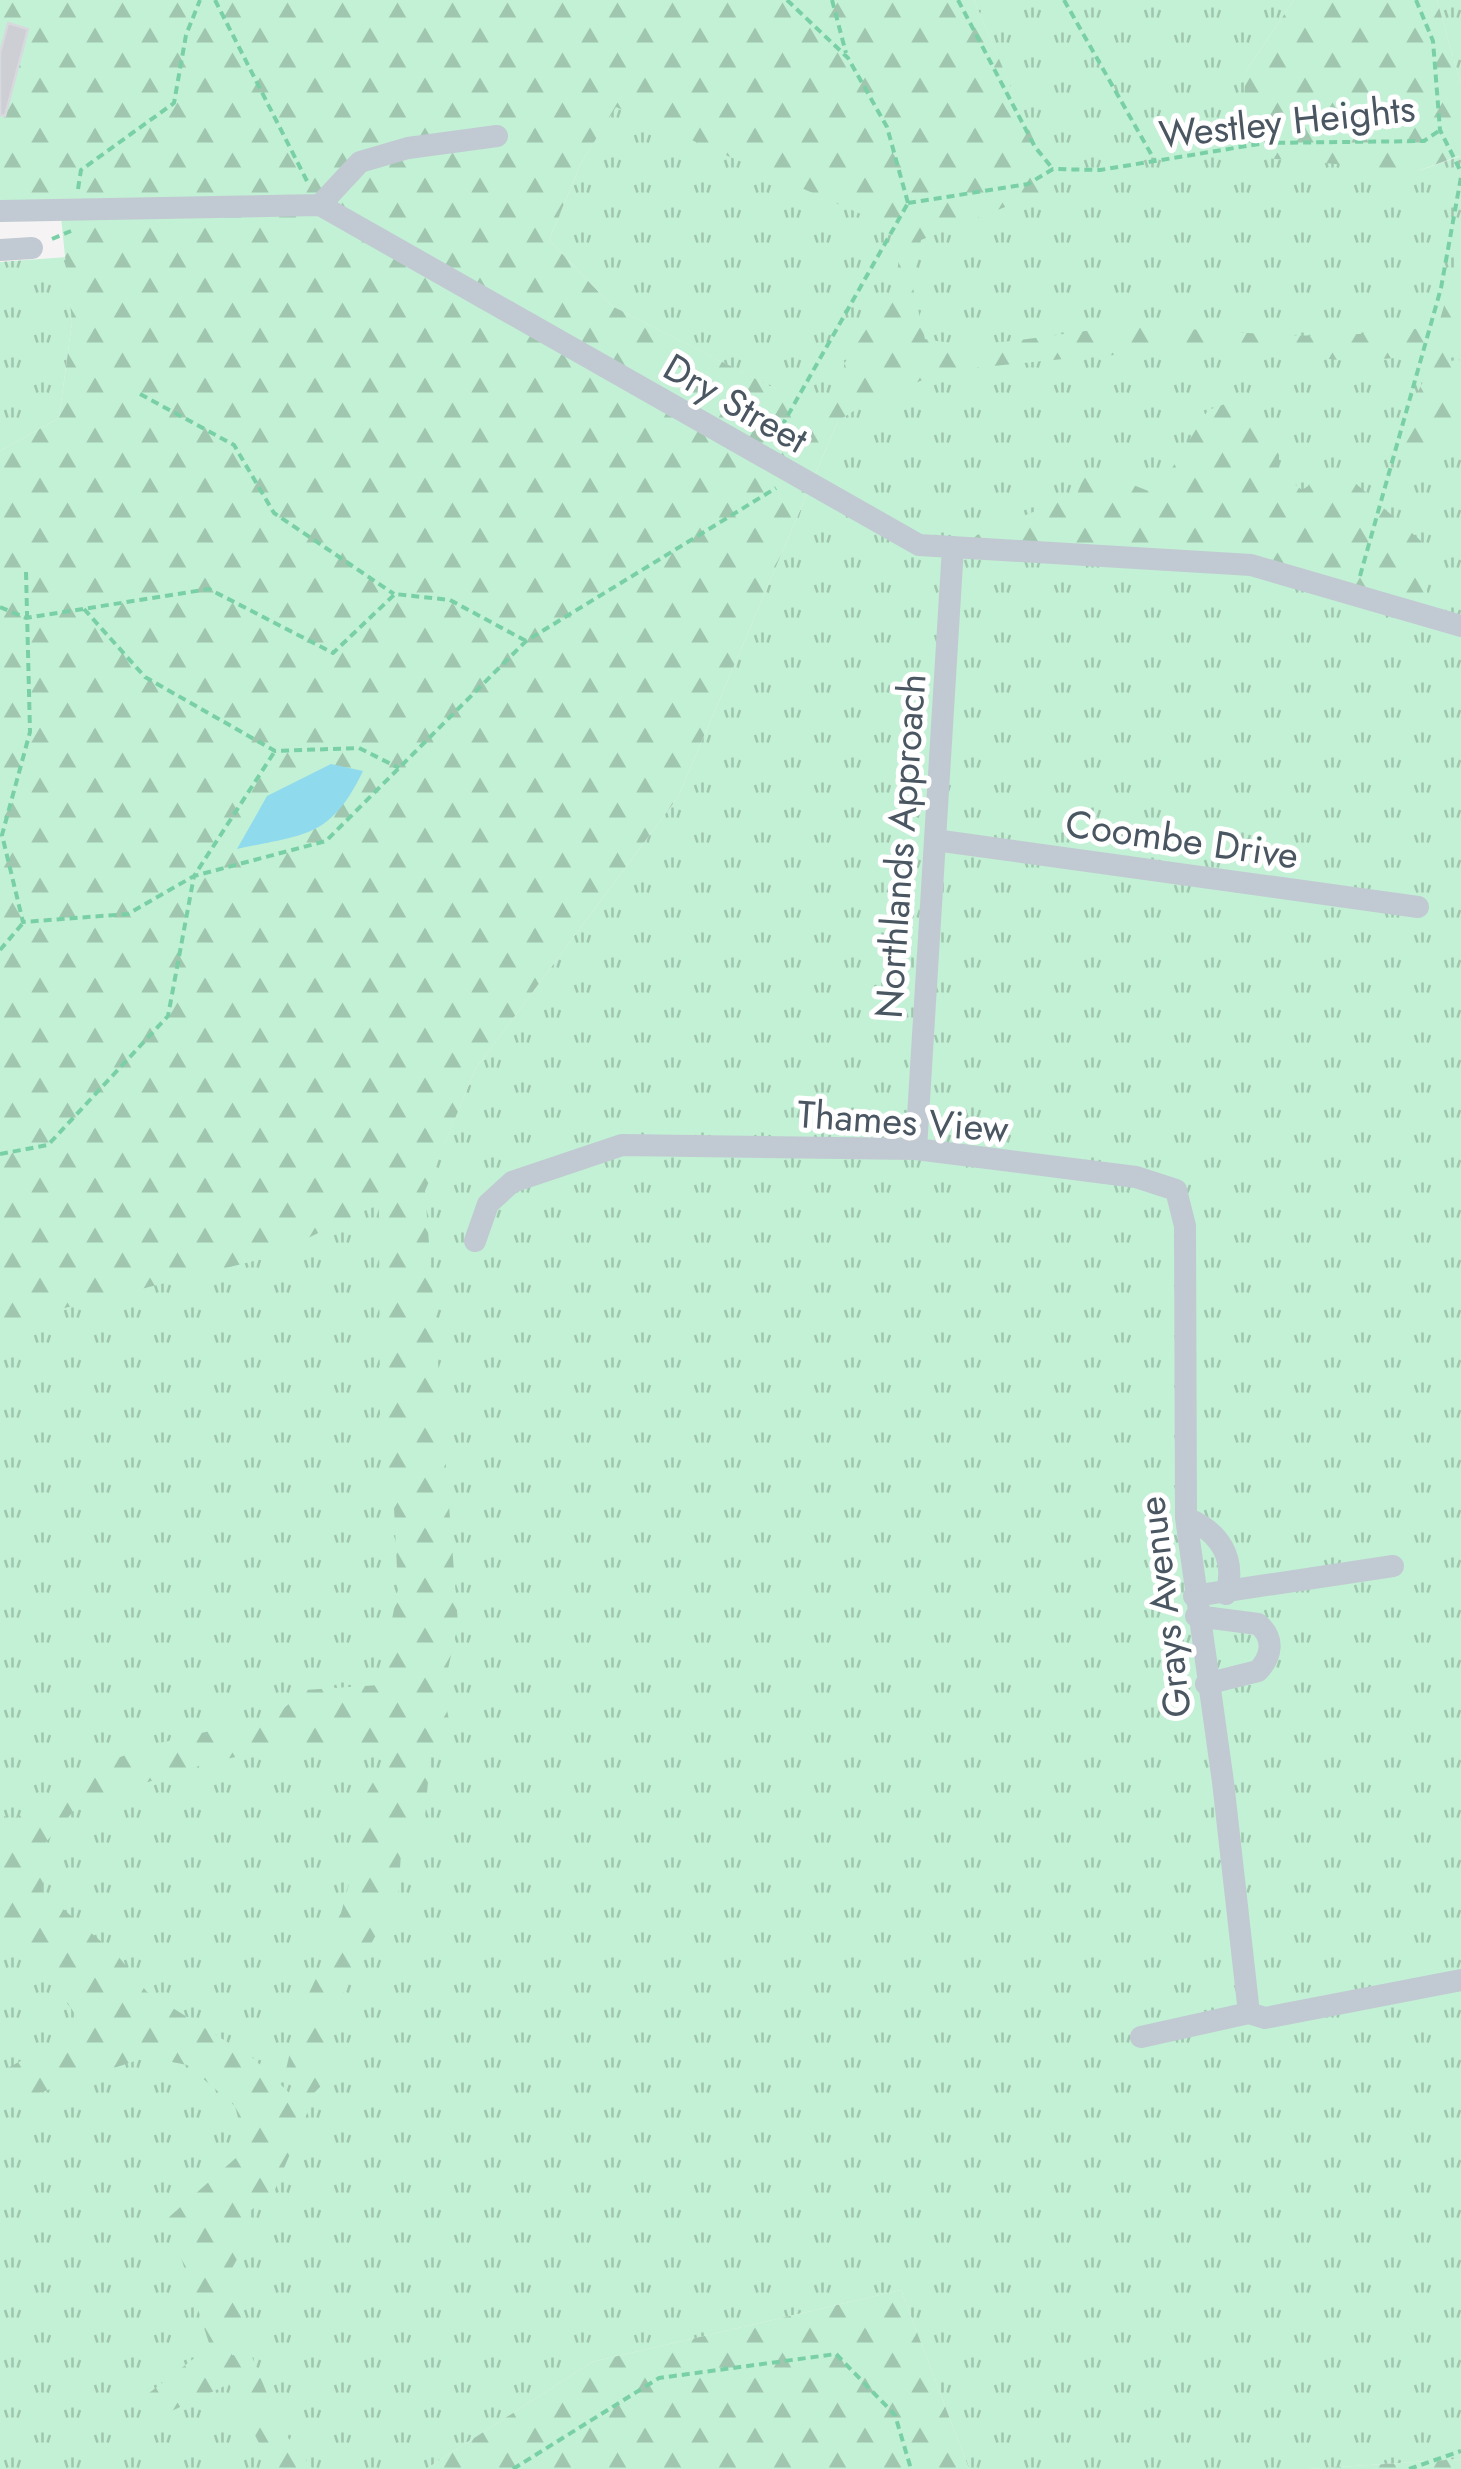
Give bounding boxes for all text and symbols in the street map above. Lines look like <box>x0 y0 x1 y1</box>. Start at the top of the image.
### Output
street label: Westley Heights <box>1156 80 1418 162</box>
street label: Dry Street <box>653 339 819 467</box>
street label: Northlands Approach <box>861 672 939 1020</box>
street label: Coombe Drive <box>1062 795 1302 883</box>
street label: Thames View <box>796 1086 1011 1156</box>
street label: Grays Avenue <box>1123 1493 1205 1721</box>

